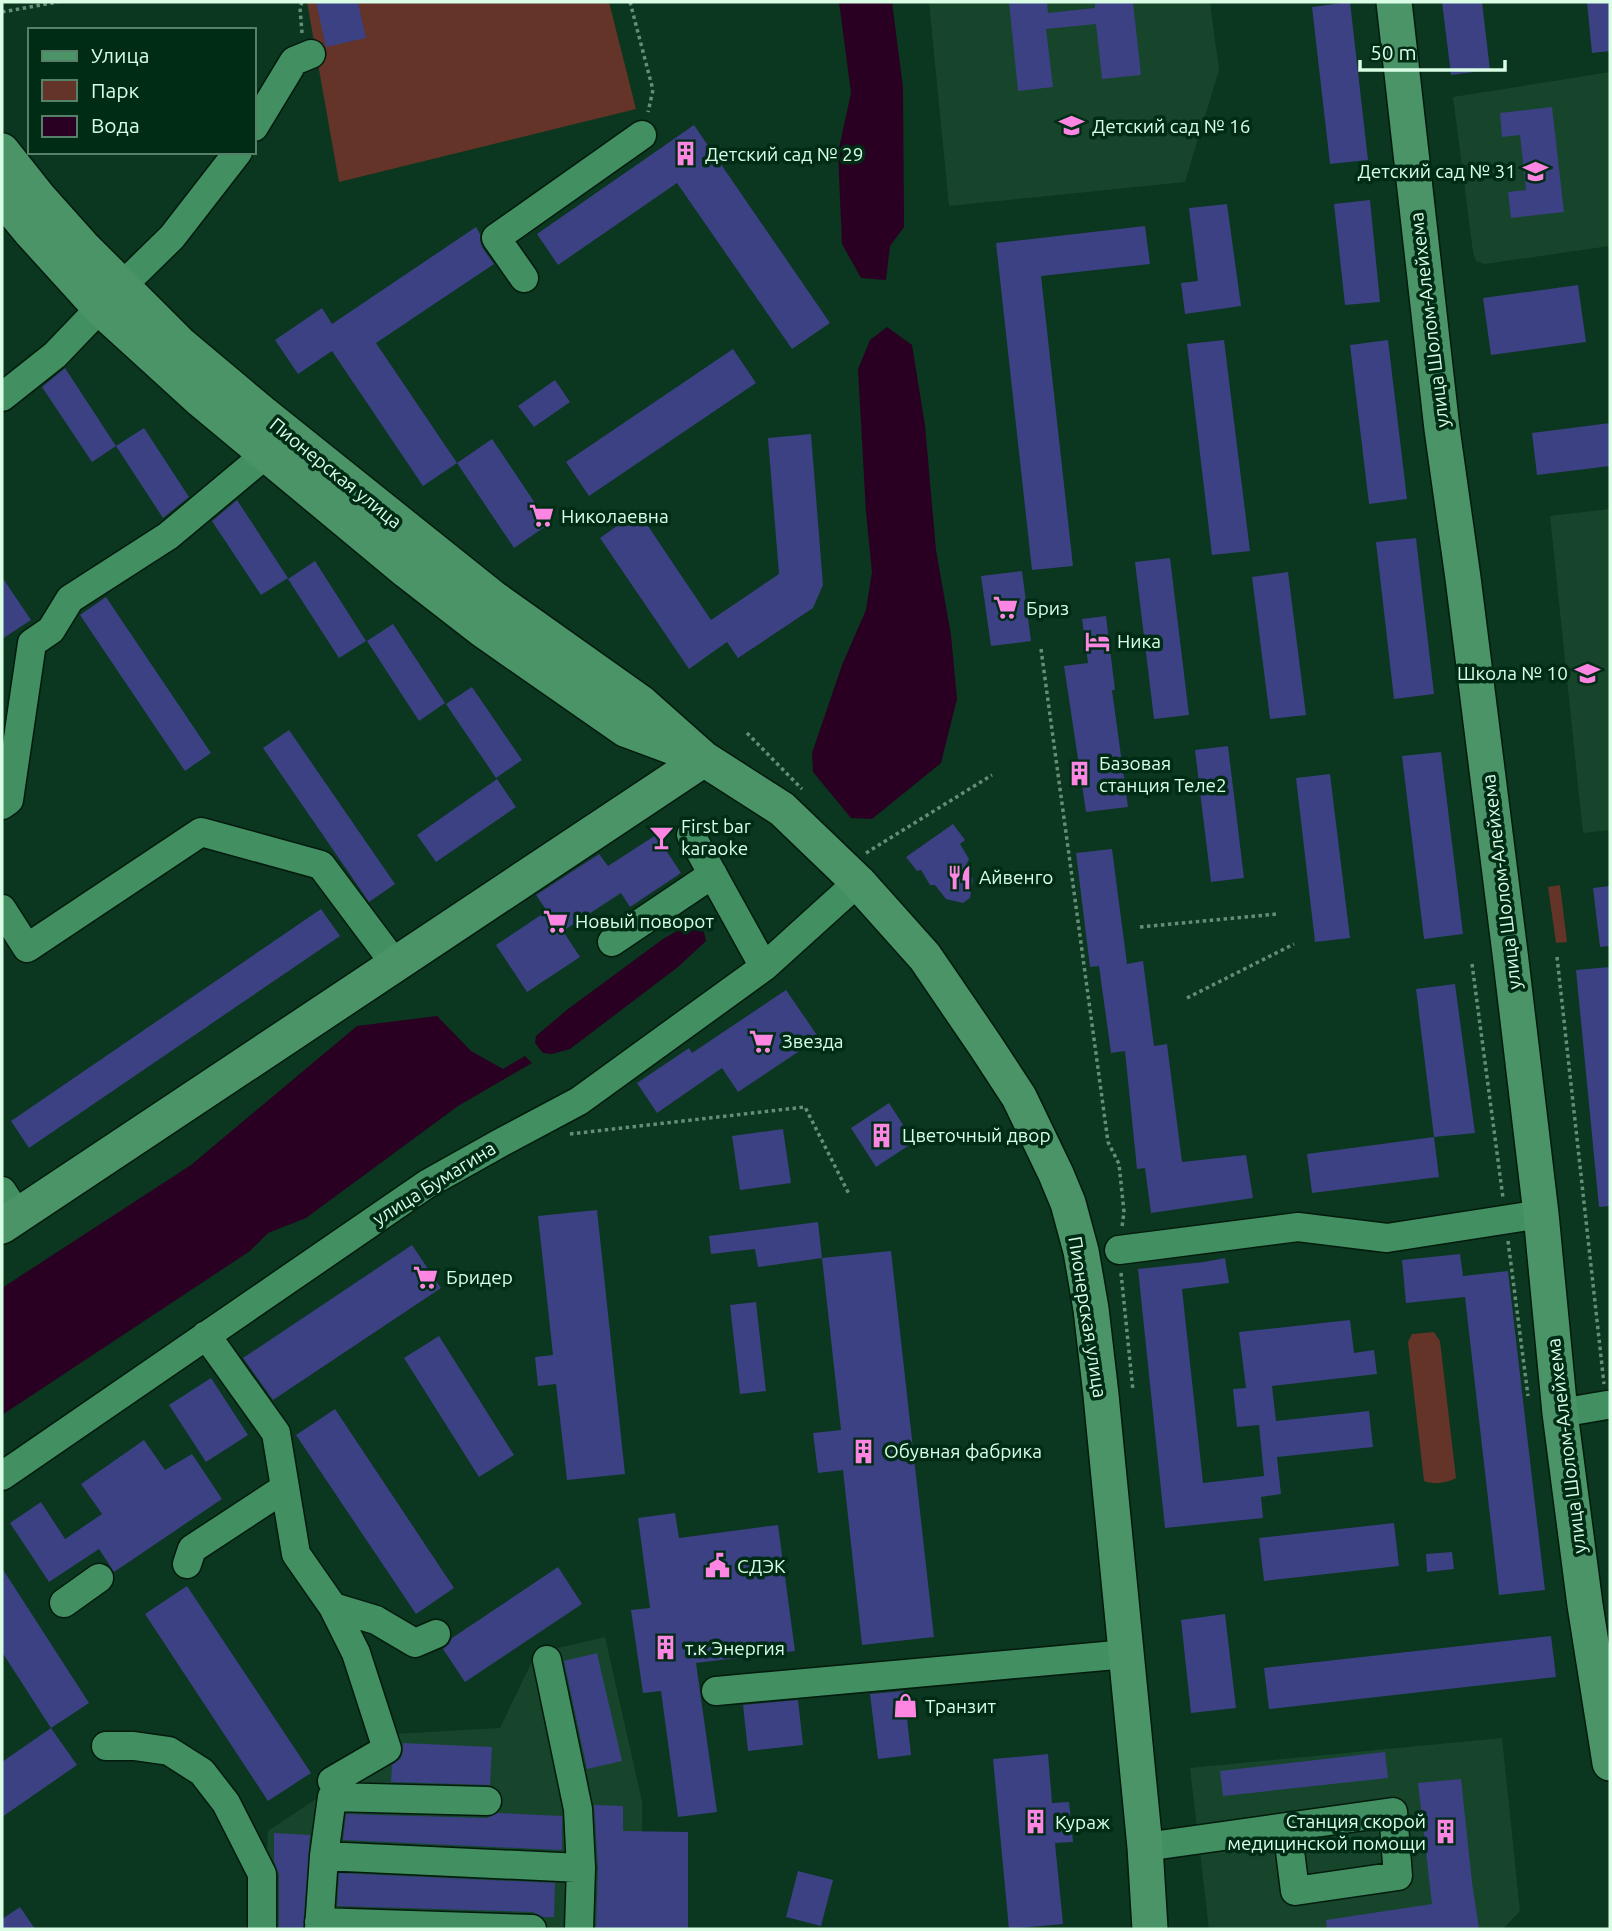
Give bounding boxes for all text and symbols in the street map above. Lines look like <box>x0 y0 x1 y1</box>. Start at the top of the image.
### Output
legend <box>28 28 256 154</box>
scale bar <box>1360 28 1505 72</box>
text: 50 m <box>1370 40 1417 64</box>
text: Улица <box>91 43 149 67</box>
text: Парк <box>91 78 140 102</box>
school or university icon: Детский сад № 16 <box>1058 112 1086 140</box>
text: Вода <box>91 113 140 137</box>
place label: Детский сад № 16 <box>1092 115 1250 137</box>
building icon: Детский сад № 29 <box>671 140 699 168</box>
place label: Детский сад № 29 <box>705 143 863 165</box>
school or university icon: Детский сад № 31 <box>1522 157 1550 185</box>
place label: Детский сад № 31 <box>1358 160 1516 182</box>
street label: улица Шолом-Алейхема <box>1405 211 1453 429</box>
street label: Пионерская улица <box>266 413 406 533</box>
supermarket icon: Николаевна <box>527 502 555 530</box>
place label: Николаевна <box>561 505 669 527</box>
supermarket icon: Бриз <box>992 594 1020 622</box>
place label: Бриз <box>1026 597 1069 619</box>
hotel icon: Ника <box>1083 627 1111 655</box>
place label: Ника <box>1117 630 1161 652</box>
school or university icon: Школа № 10 <box>1574 659 1602 687</box>
place label: Школа № 10 <box>1457 662 1568 684</box>
place label: Базовая станция Теле2 <box>1099 752 1227 796</box>
building icon: Базовая станция Теле2 <box>1065 760 1093 788</box>
street label: улица Шолом-Алейхема <box>1477 773 1525 991</box>
place label: First bar karaoke <box>681 815 751 859</box>
bar icon: First bar karaoke <box>647 823 675 851</box>
restaurant icon: Айвенго <box>945 863 973 891</box>
place label: Айвенго <box>979 866 1053 888</box>
supermarket icon: Новый поворот <box>541 907 569 935</box>
place label: Новый поворот <box>575 910 714 932</box>
supermarket icon: Звезда <box>748 1027 776 1055</box>
place label: Звезда <box>782 1030 844 1052</box>
building icon: Цветочный двор <box>868 1121 896 1149</box>
place label: Цветочный двор <box>902 1124 1051 1146</box>
street label: улица Бумагина <box>369 1136 499 1230</box>
street label: Пионерская улица <box>1064 1235 1112 1399</box>
supermarket icon: Бридер <box>412 1263 440 1291</box>
place label: Бридер <box>446 1266 513 1288</box>
street label: улица Шолом-Алейхема <box>1542 1337 1590 1555</box>
building icon: Обувная фабрика <box>850 1437 878 1465</box>
place label: Обувная фабрика <box>884 1440 1042 1462</box>
public building icon: СДЭК <box>703 1552 731 1580</box>
place label: СДЭК <box>737 1555 786 1577</box>
building icon: т.к Энергия <box>651 1634 679 1662</box>
place label: т.к Энергия <box>685 1637 785 1659</box>
shop icon: Транзит <box>891 1692 919 1720</box>
place label: Транзит <box>925 1695 996 1717</box>
building icon: Кураж <box>1021 1808 1049 1836</box>
place label: Станция скорой медицинской помощи <box>1227 1810 1426 1854</box>
place label: Кураж <box>1055 1811 1110 1833</box>
building icon: Станция скорой медицинской помощи <box>1432 1818 1460 1846</box>

